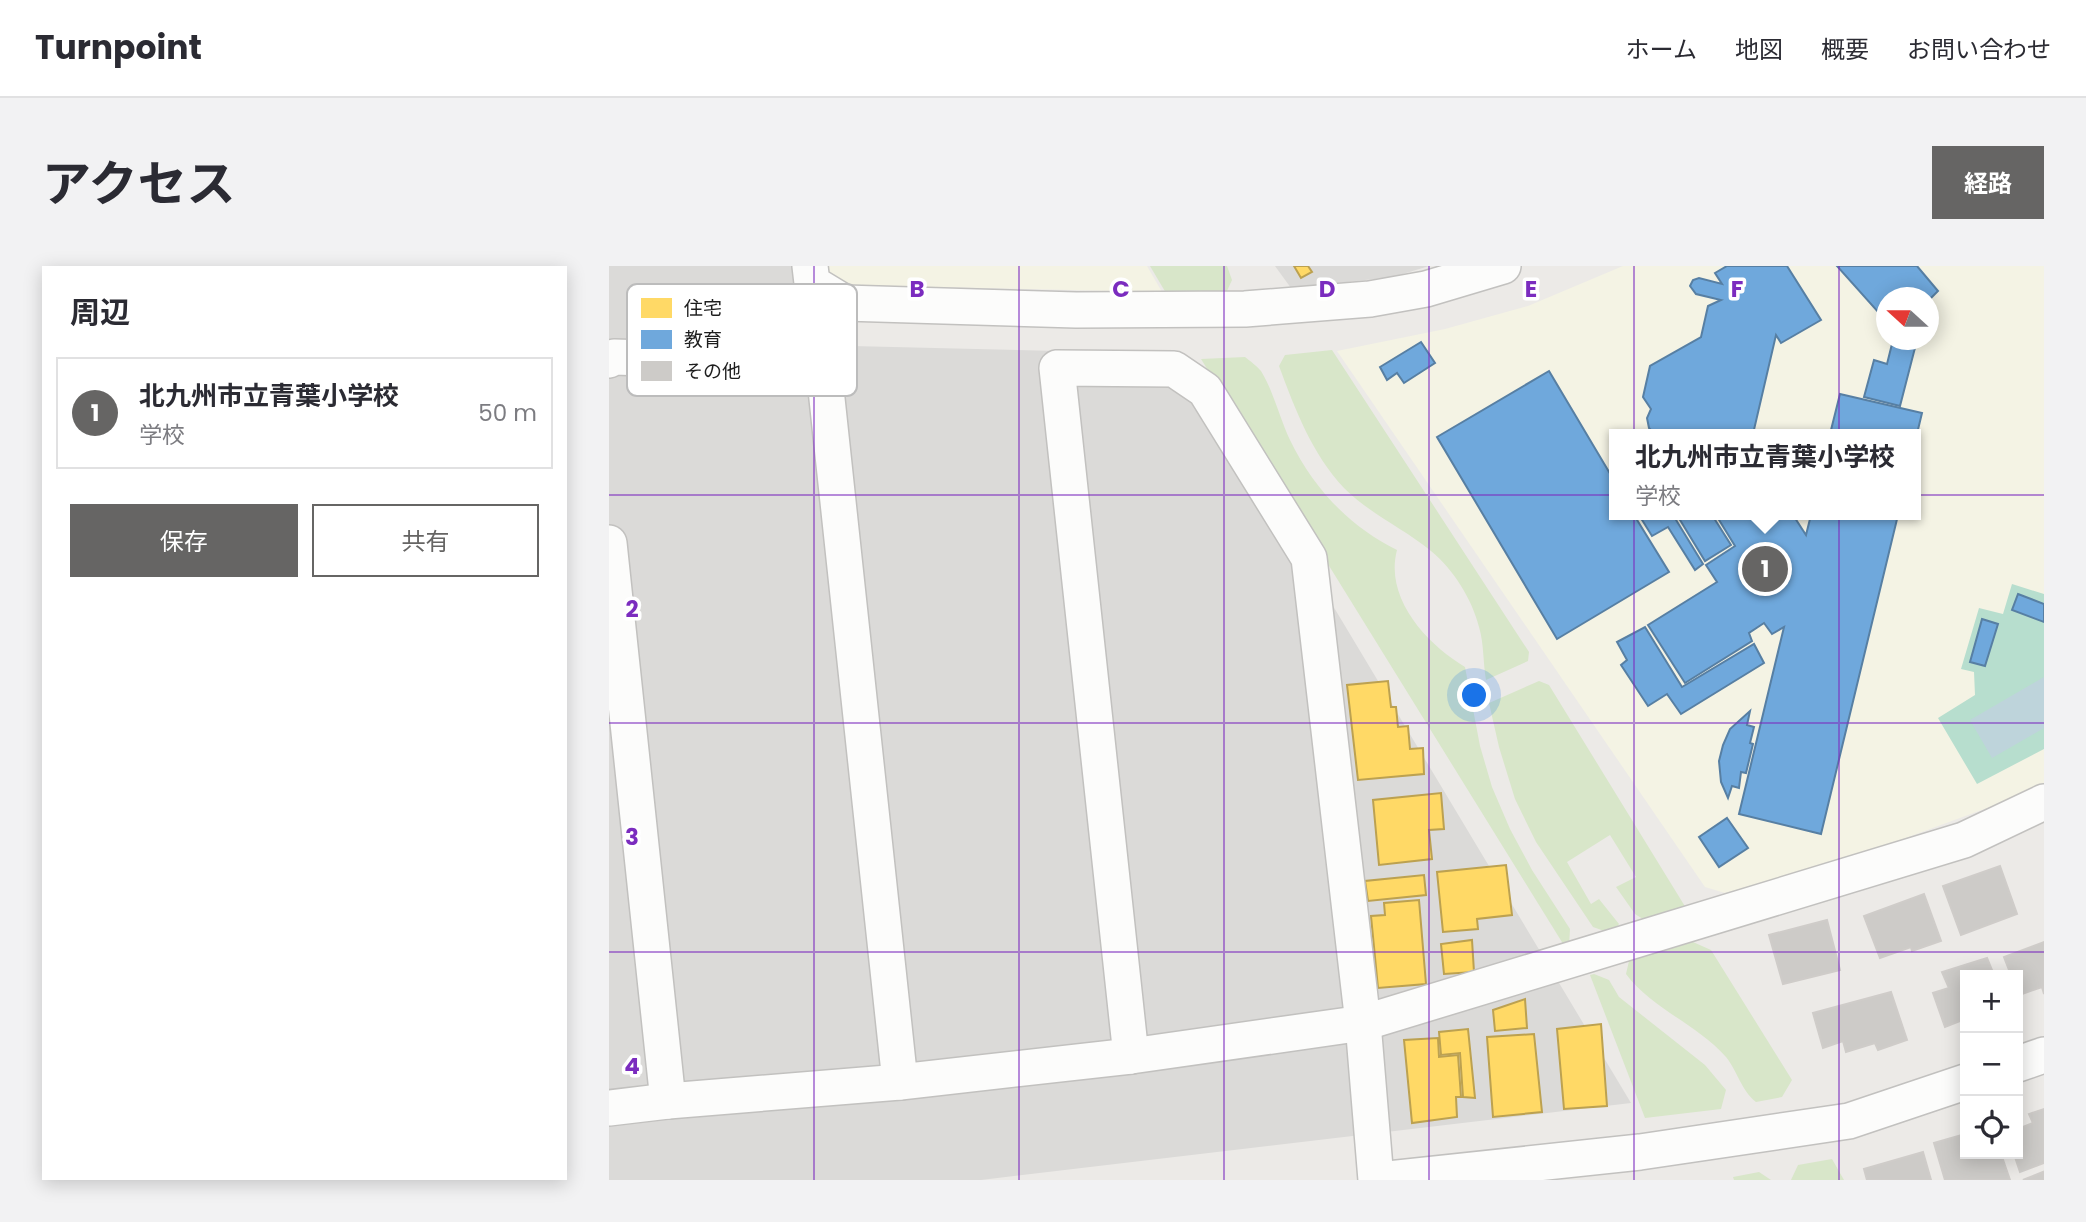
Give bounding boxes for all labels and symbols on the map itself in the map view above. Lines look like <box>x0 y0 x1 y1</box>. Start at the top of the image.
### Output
text: B <box>909 273 925 305</box>
text: C <box>1112 273 1130 305</box>
text: D <box>1319 273 1335 305</box>
text: E <box>1525 273 1537 305</box>
text: F <box>1731 273 1743 305</box>
legend <box>627 284 857 396</box>
north arrow <box>1876 287 1939 350</box>
text: 住宅 <box>684 295 722 322</box>
text: 教育 <box>684 326 722 353</box>
text: その他 <box>684 358 741 385</box>
pin: 1 <box>1742 543 1788 595</box>
text: 2 <box>625 593 639 625</box>
your location <box>1457 678 1491 712</box>
text: 3 <box>625 821 639 853</box>
text: 4 <box>624 1050 640 1082</box>

